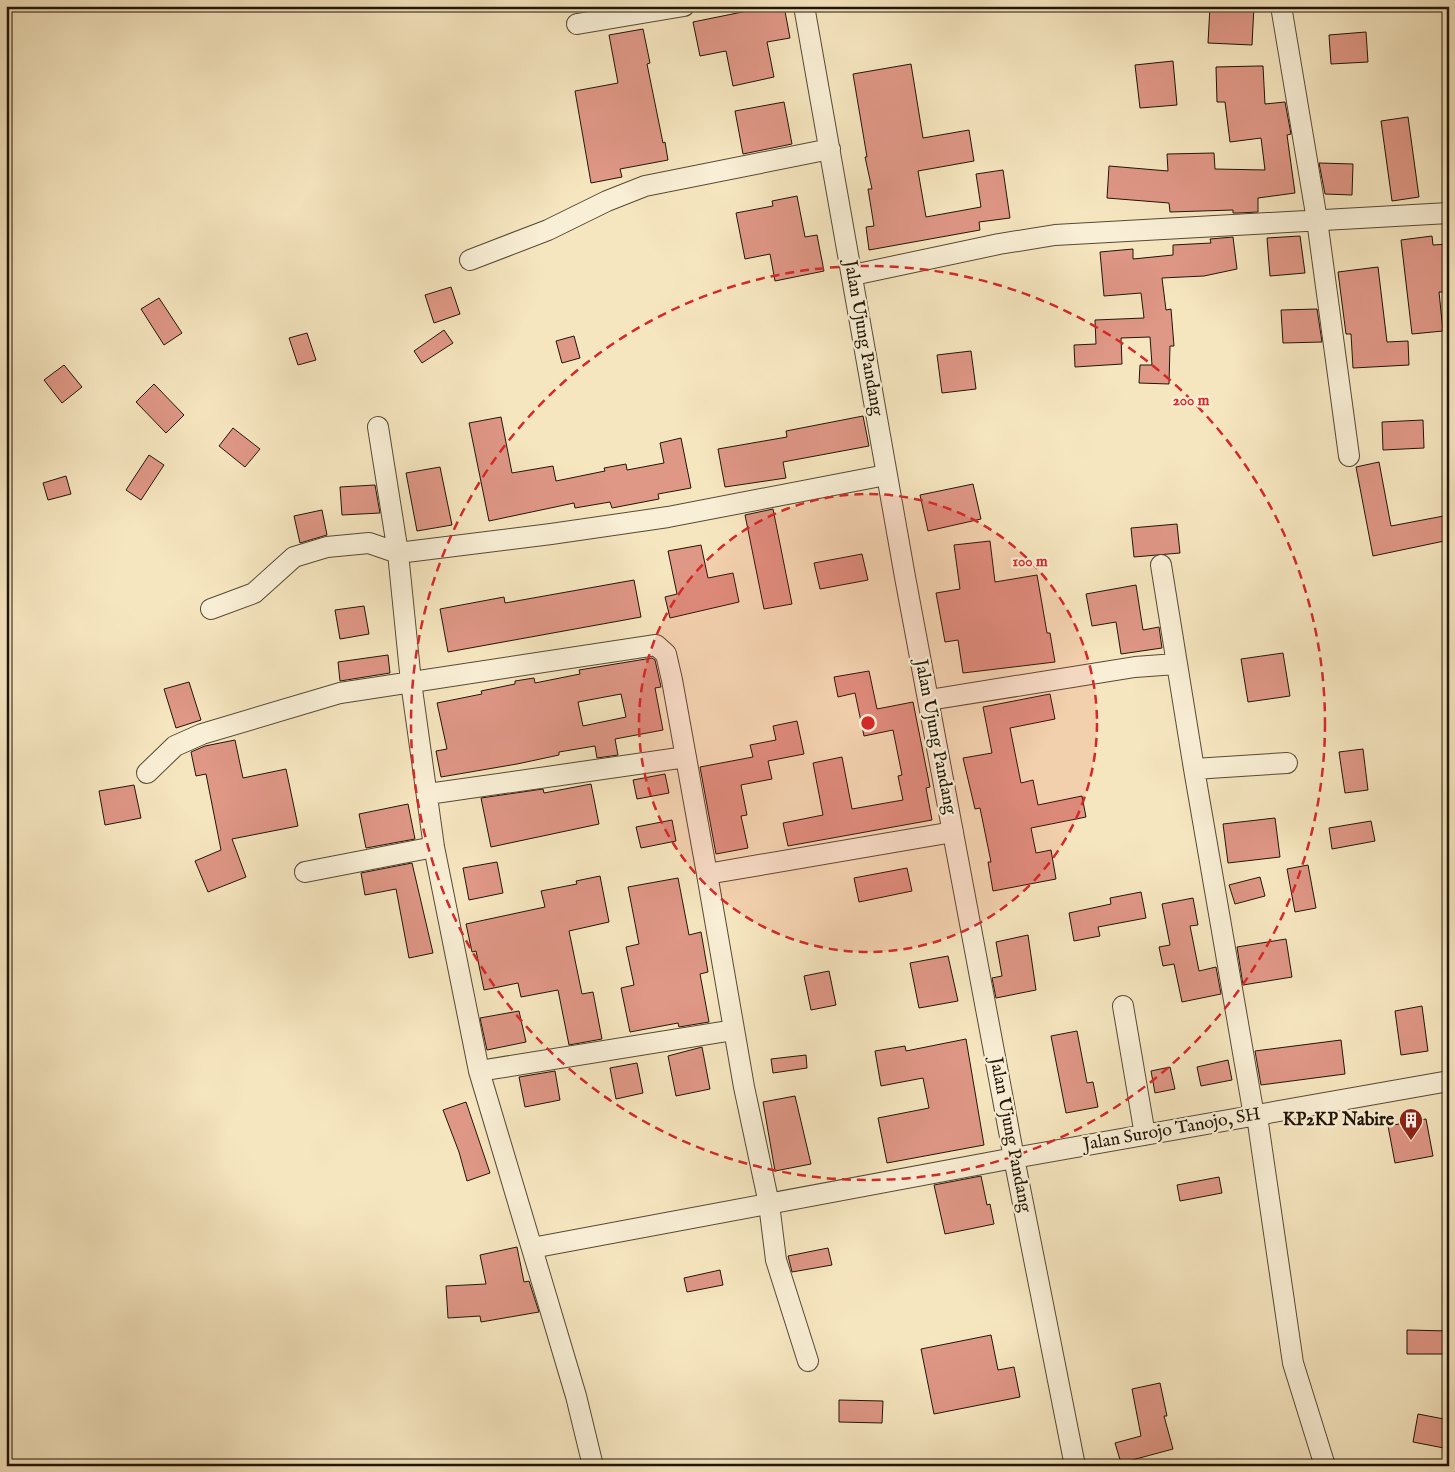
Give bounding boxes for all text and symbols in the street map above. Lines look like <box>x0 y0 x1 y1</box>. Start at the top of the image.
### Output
street label: Jalan Ujung Pandang <box>838 256 888 418</box>
text: 200 m <box>1173 391 1210 410</box>
text: 100 m <box>1012 552 1048 571</box>
street label: Jalan Ujung Pandang <box>908 656 961 817</box>
centre of rings <box>859 714 877 732</box>
street label: Jalan Ujung Pandang <box>983 1054 1036 1215</box>
street label: Jalan Surojo Tanojo, SH <box>1080 1103 1263 1157</box>
building icon: KP2KP Nabire <box>1398 1107 1424 1141</box>
place label: KP2KP Nabire <box>1283 1109 1395 1132</box>

